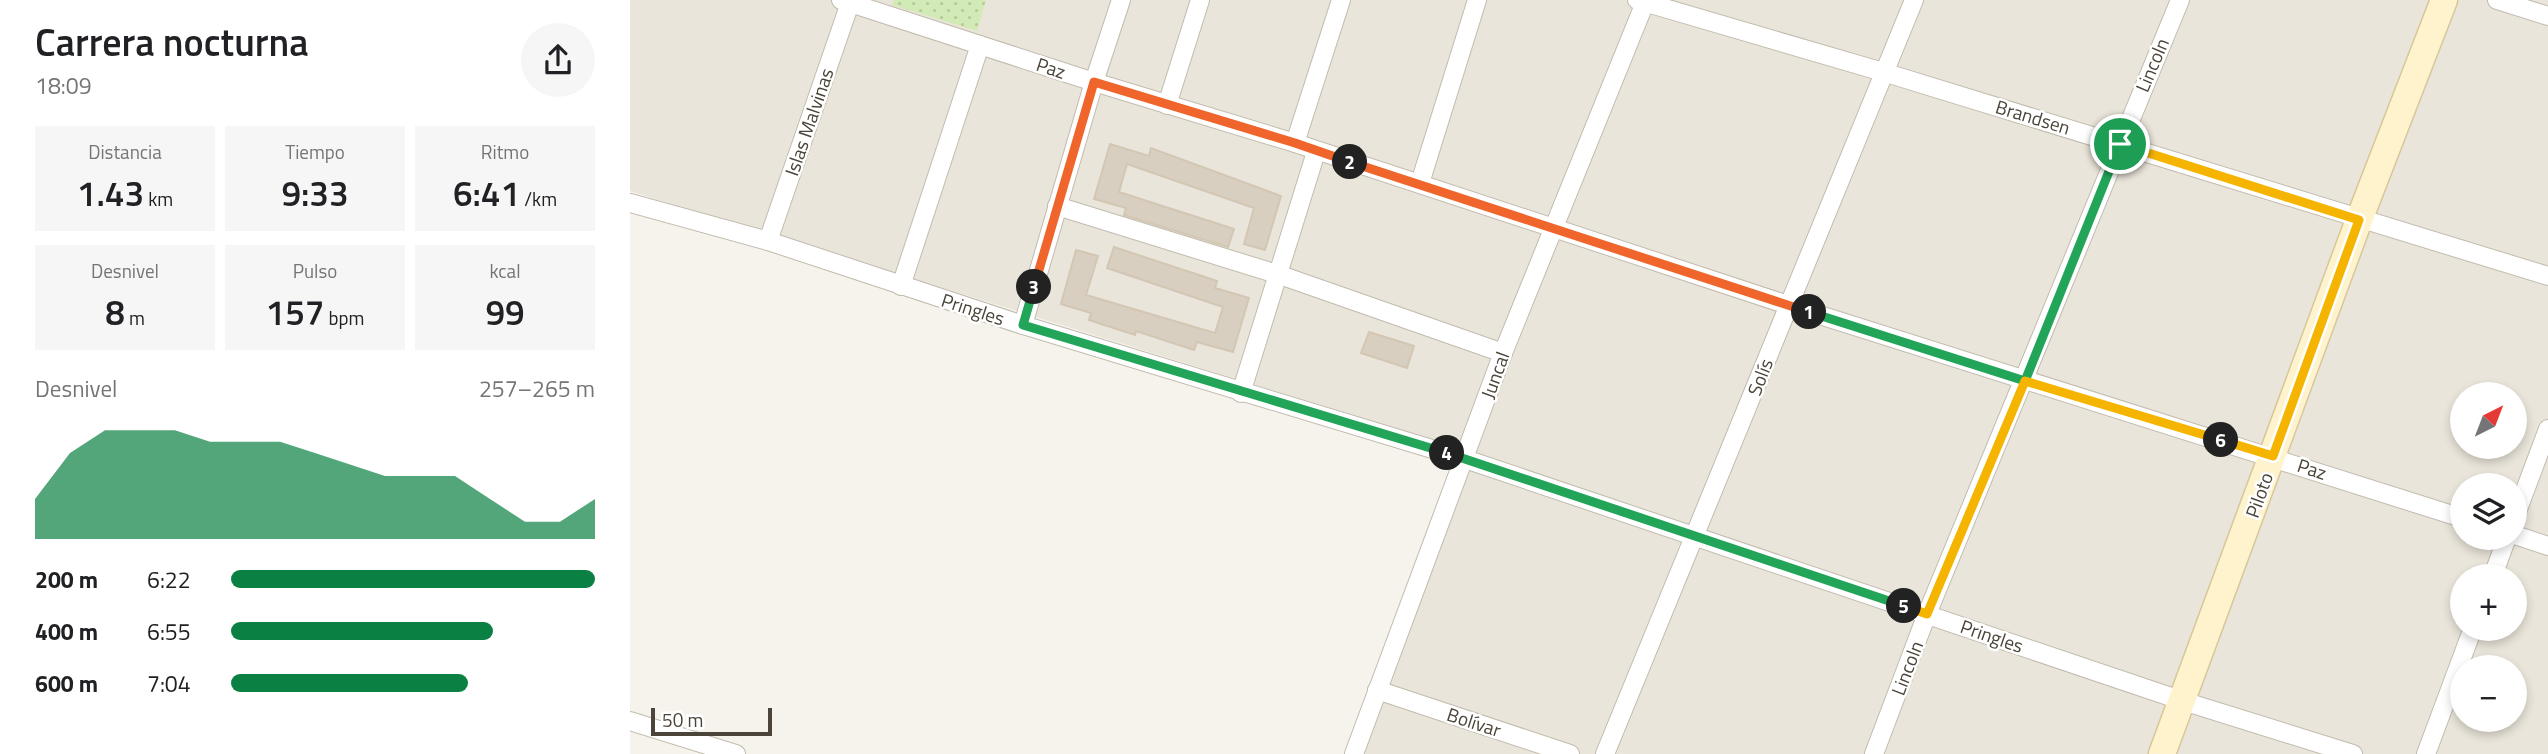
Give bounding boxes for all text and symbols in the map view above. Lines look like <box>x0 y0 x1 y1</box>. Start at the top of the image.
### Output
text: Carrera nocturna <box>35 13 309 71</box>
button: share <box>521 23 595 97</box>
street label: Lincoln <box>2127 33 2176 96</box>
street label: Paz <box>1033 49 1070 86</box>
street label: Islas Malvinas <box>777 64 841 180</box>
text: 18:09 <box>35 68 92 103</box>
street label: Brandsen <box>1992 91 2074 142</box>
pin <box>2090 114 2150 174</box>
icon: arrive <box>2101 125 2139 163</box>
text: Distancia <box>88 137 162 166</box>
text: Tiempo <box>285 137 345 166</box>
text: Ritmo <box>481 137 529 166</box>
pin: 2 <box>1332 144 1368 180</box>
text: 2 <box>1344 147 1355 176</box>
text: 1.43 <box>77 166 144 220</box>
text: 9:33 <box>281 166 349 220</box>
text: 6:41 <box>453 166 520 220</box>
text: km <box>144 184 173 213</box>
text: /km <box>520 184 557 213</box>
text: Desnivel <box>91 256 159 285</box>
text: Pulso <box>293 256 337 285</box>
text: kcal <box>489 256 521 285</box>
pin: 3 <box>1016 270 1052 304</box>
text: 3 <box>1028 272 1039 301</box>
text: 8 <box>105 285 125 339</box>
text: 157 <box>266 285 324 339</box>
text: 99 <box>485 285 525 339</box>
street label: Pringles <box>938 285 1009 332</box>
pin: 1 <box>1792 294 1826 330</box>
text: 1 <box>1803 297 1814 326</box>
text: m <box>125 303 145 332</box>
text: bpm <box>324 303 364 332</box>
street label: Juncal <box>1473 347 1516 402</box>
street label: Solís <box>1739 354 1780 400</box>
text: Desnivel <box>35 371 117 406</box>
text: 257–265 m <box>479 371 595 406</box>
north arrow <box>2450 382 2527 458</box>
map controls <box>2450 382 2527 732</box>
pin: 6 <box>2204 422 2238 458</box>
text: 6 <box>2215 425 2226 454</box>
pin: 4 <box>1430 435 1464 470</box>
text: 4 <box>1441 438 1452 467</box>
street label: Paz <box>2294 450 2331 487</box>
street label: Piloto <box>2237 468 2280 522</box>
button: layers <box>2450 473 2527 550</box>
text: 200 m <box>35 562 98 597</box>
text: 6:22 <box>147 562 191 597</box>
button: + <box>2450 564 2527 641</box>
pin: 5 <box>1886 588 1922 624</box>
text: 5 <box>1898 591 1909 620</box>
street label: Pringles <box>1957 611 2028 660</box>
text: 400 m <box>35 614 98 649</box>
text: 6:55 <box>147 614 191 649</box>
street label: Lincoln <box>1883 636 1930 699</box>
button: − <box>2450 655 2527 732</box>
text: 600 m <box>35 666 98 701</box>
text: 7:04 <box>147 666 191 701</box>
street label: Bolívar <box>1443 699 1505 744</box>
scale bar <box>651 705 772 737</box>
text: 50 m <box>662 705 703 734</box>

